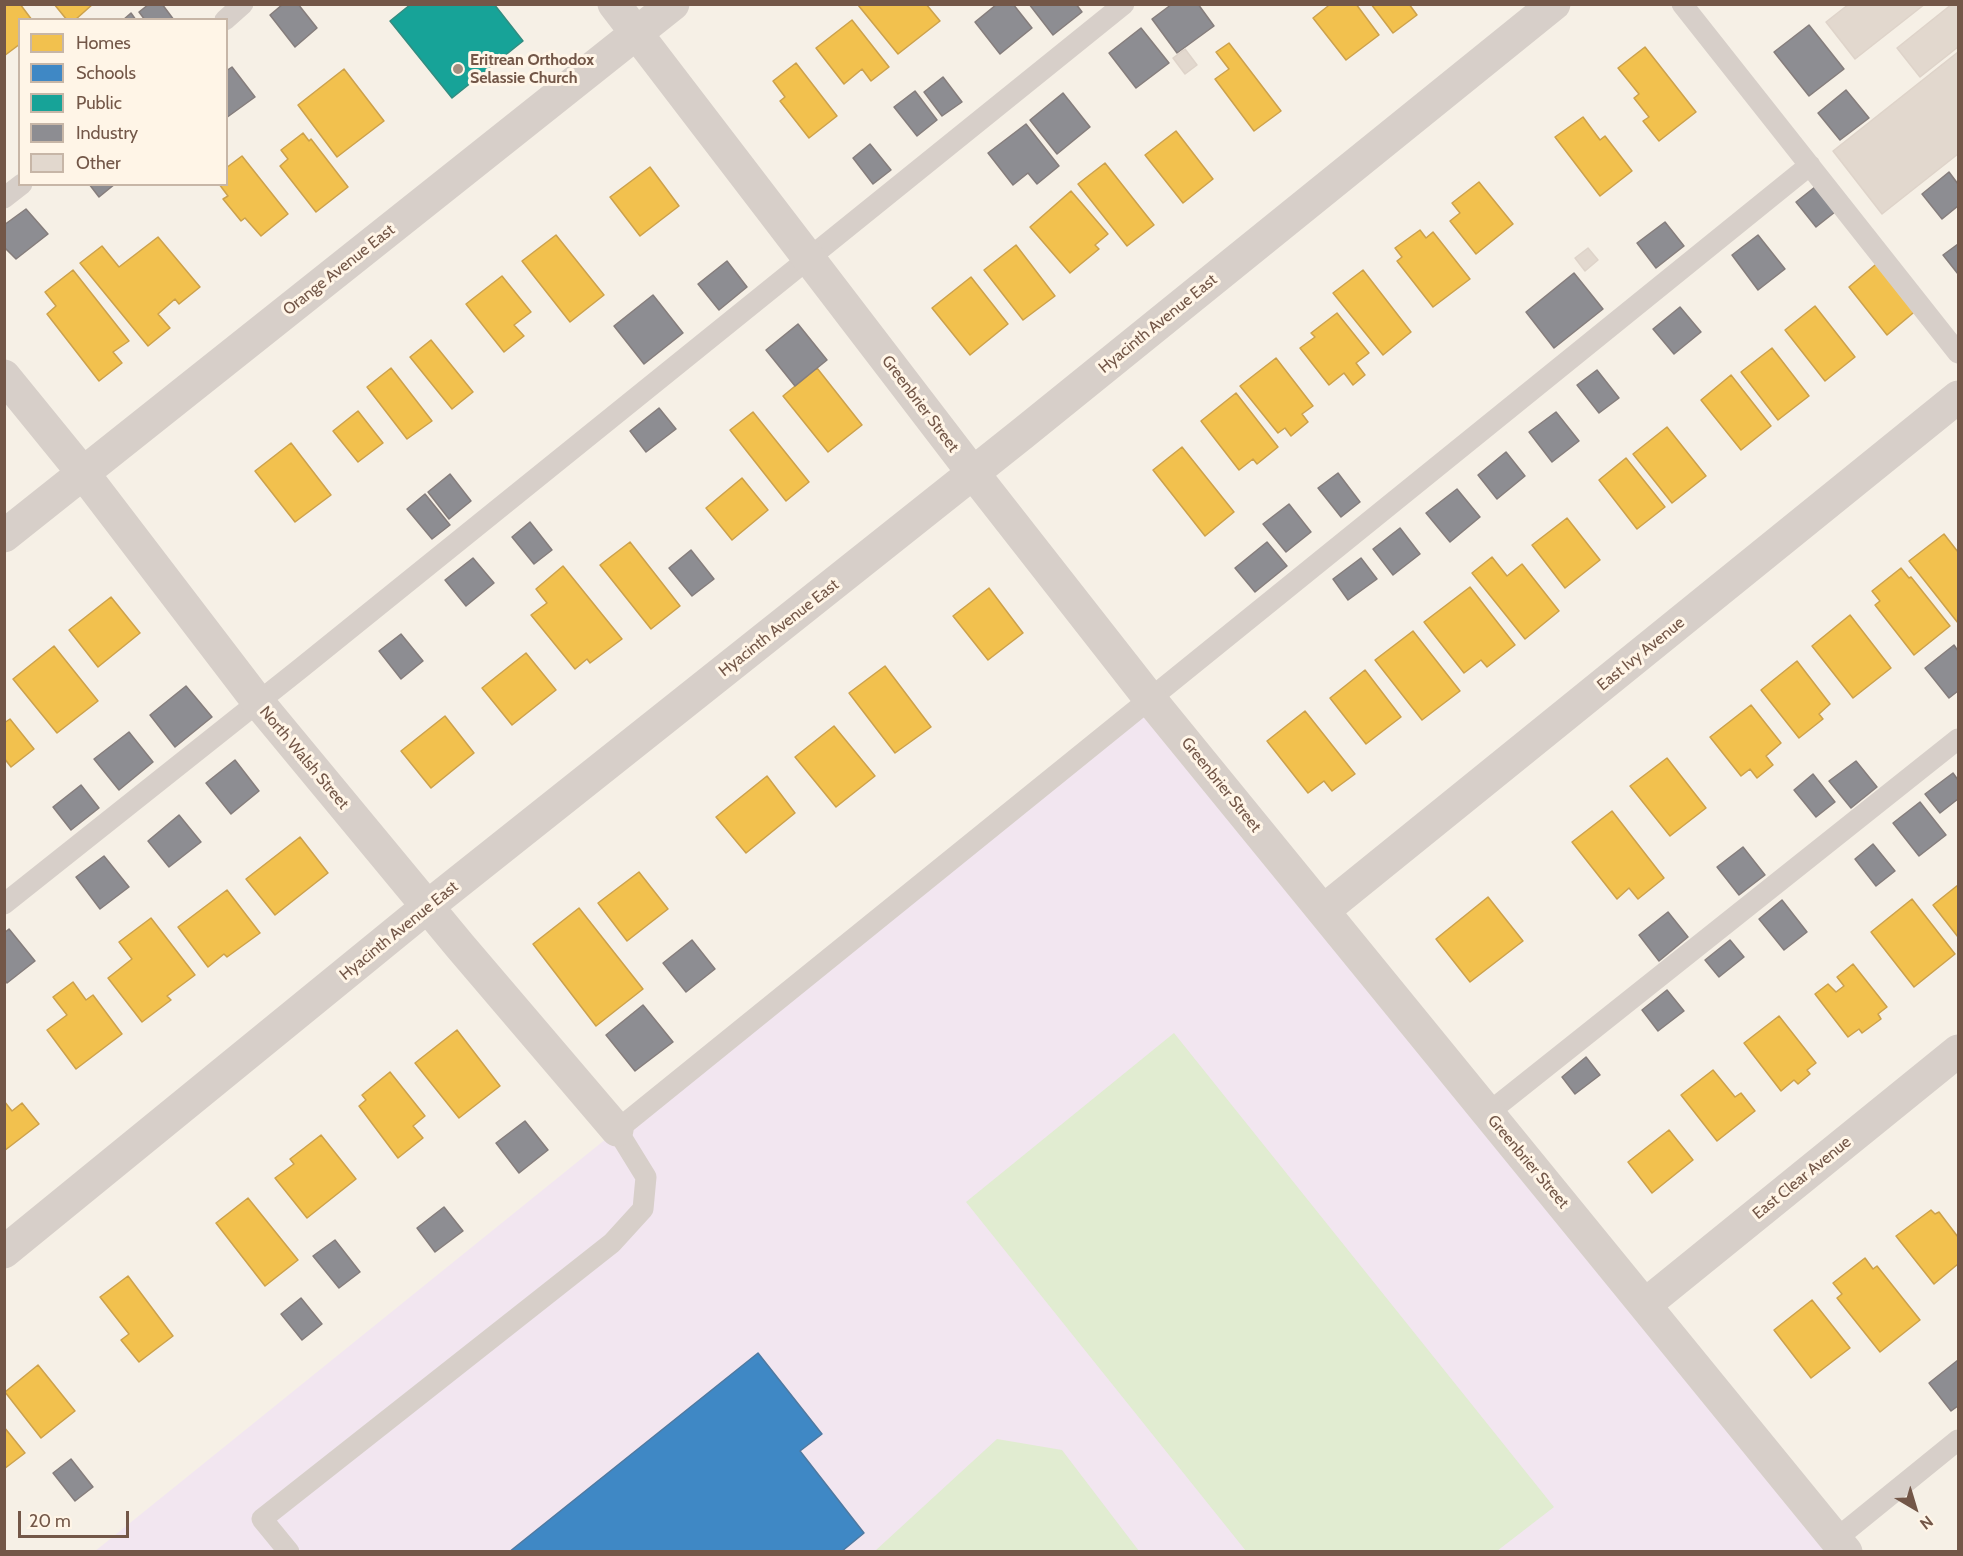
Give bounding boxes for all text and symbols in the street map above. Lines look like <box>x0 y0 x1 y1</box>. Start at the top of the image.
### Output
legend <box>18 18 228 186</box>
text: Homes <box>76 32 131 54</box>
place label: Eritrean Orthodox Selassie Church <box>470 50 594 88</box>
text: Schools <box>76 62 136 84</box>
marker: Eritrean Orthodox Selassie Church <box>451 62 465 76</box>
text: Public <box>76 92 122 114</box>
text: Industry <box>76 122 138 144</box>
text: Other <box>76 152 121 174</box>
street label: Orange Avenue East <box>279 220 399 320</box>
street label: Hyacinth Avenue East <box>1095 270 1221 378</box>
street label: Greenbrier Street <box>877 352 963 456</box>
street label: Hyacinth Avenue East <box>715 575 843 681</box>
street label: East Ivy Avenue <box>1594 613 1688 695</box>
street label: North Walsh Street <box>255 703 353 813</box>
street label: Greenbrier Street <box>1177 734 1265 836</box>
street label: Hyacinth Avenue East <box>336 877 462 985</box>
street label: Greenbrier Street <box>1483 1111 1573 1213</box>
street label: East Clear Avenue <box>1749 1132 1855 1224</box>
north arrow <box>1885 1478 1945 1538</box>
scale bar <box>21 1499 132 1537</box>
text: 20 m <box>29 1510 71 1532</box>
text: N <box>1916 1512 1937 1534</box>

